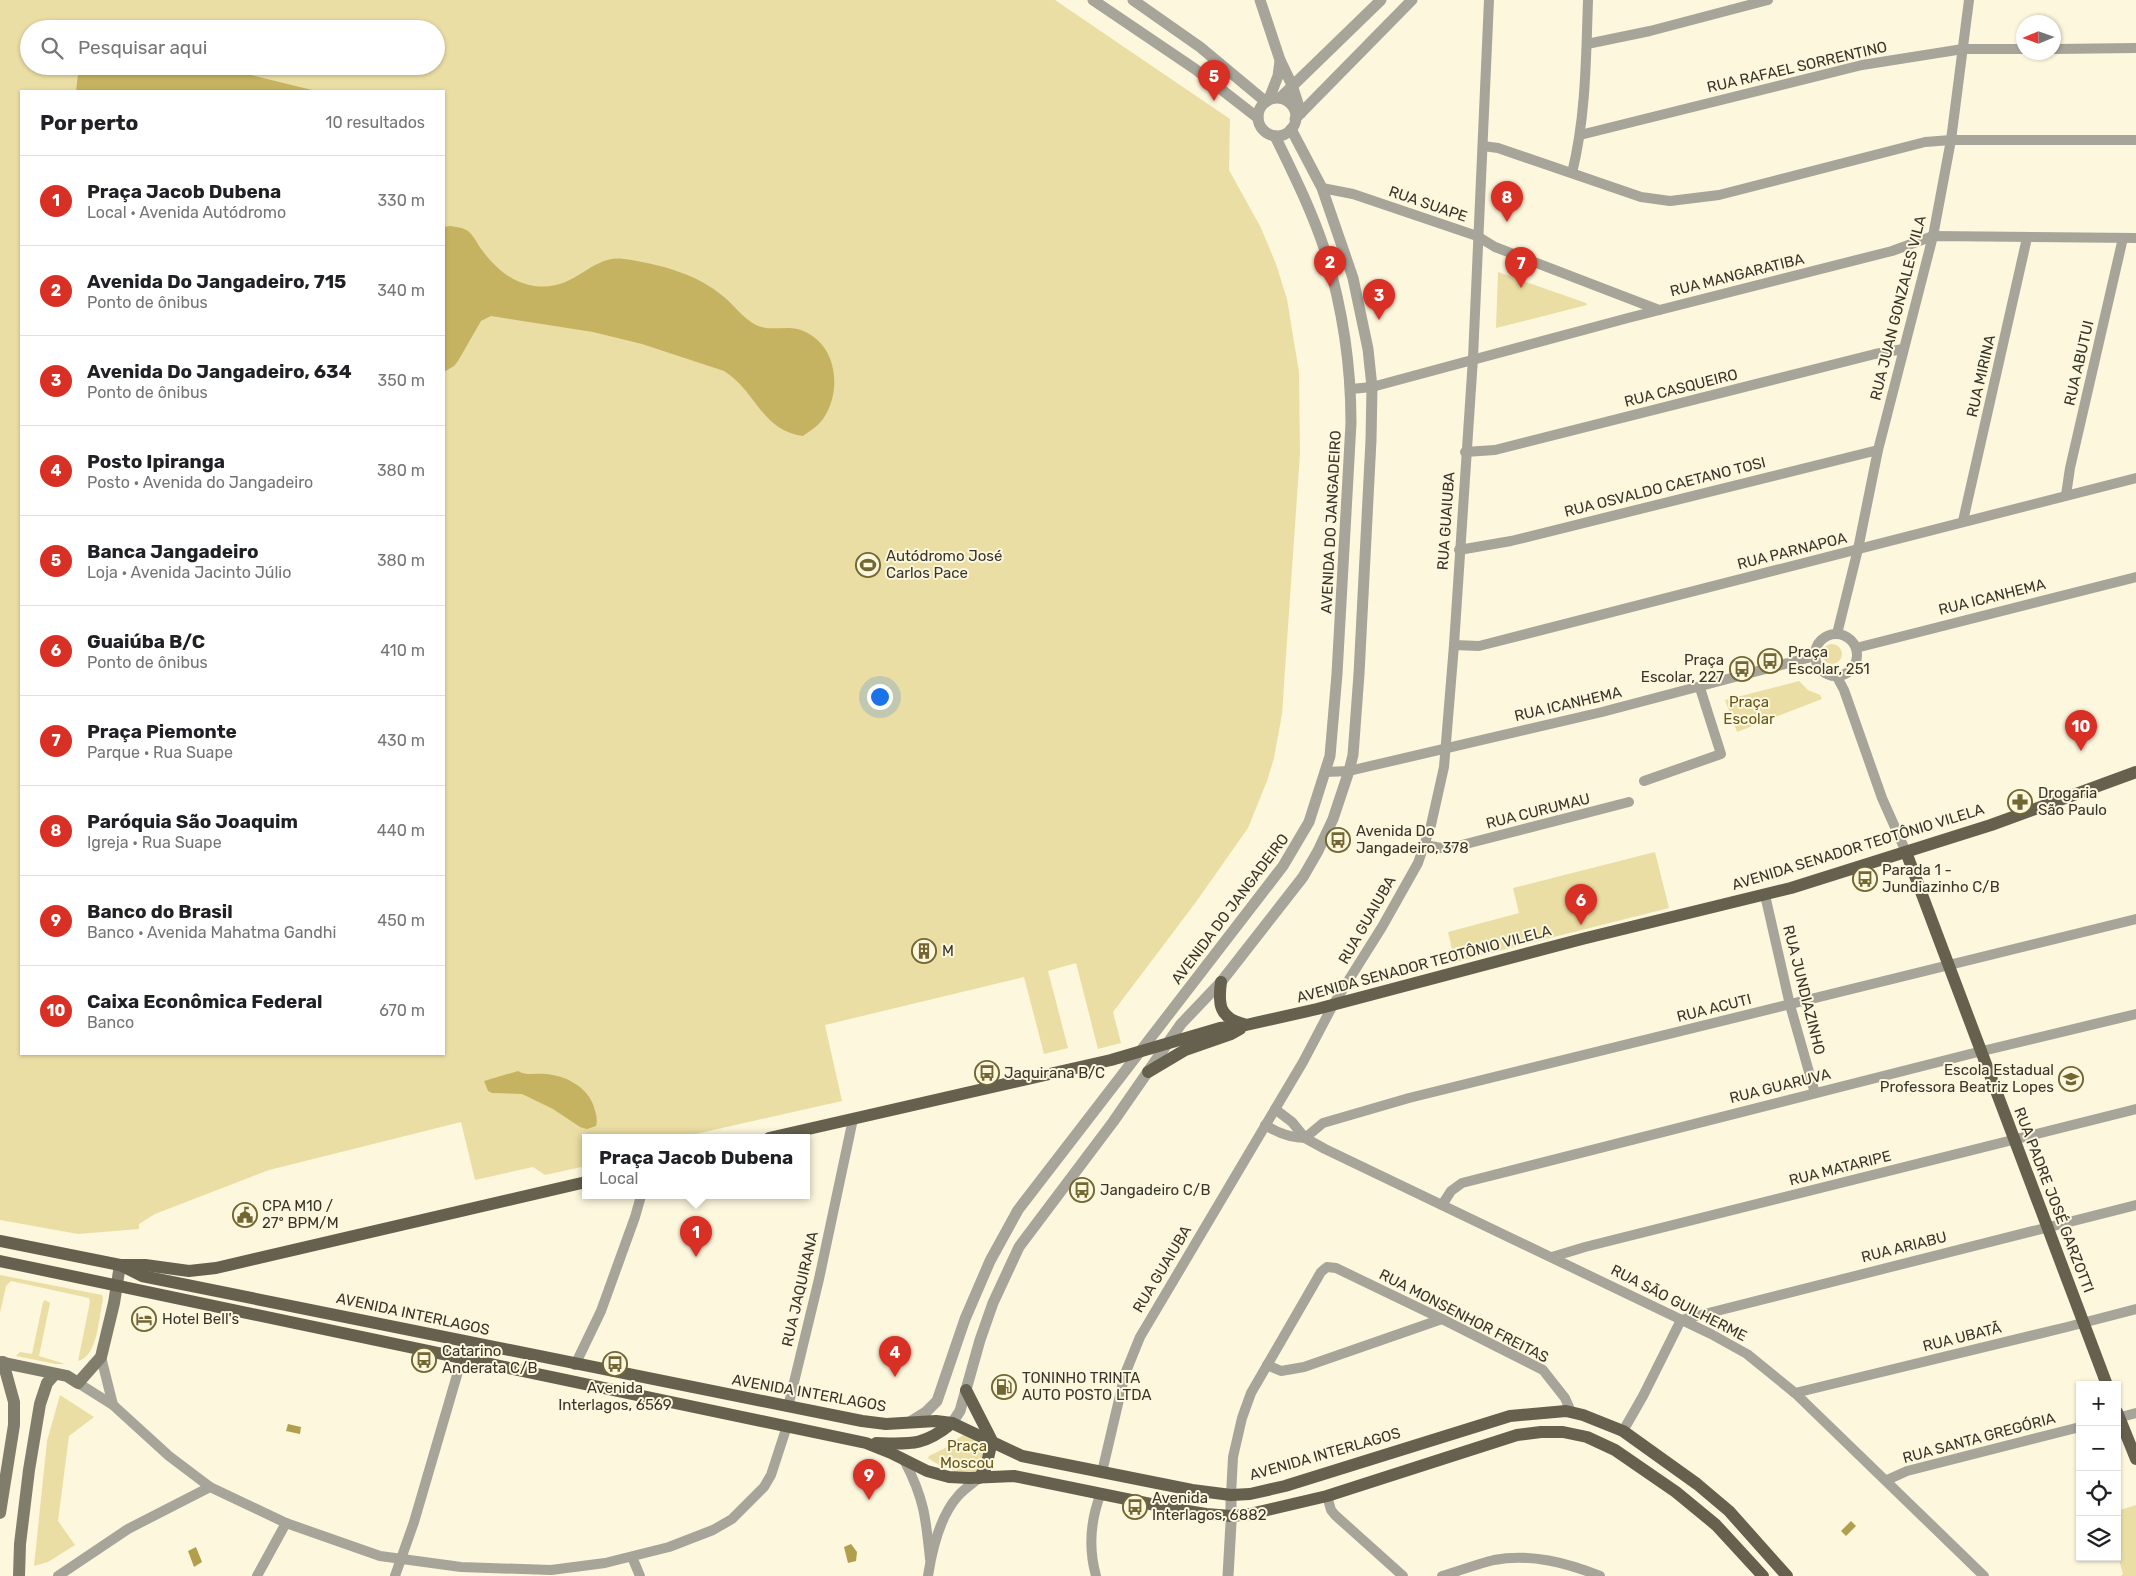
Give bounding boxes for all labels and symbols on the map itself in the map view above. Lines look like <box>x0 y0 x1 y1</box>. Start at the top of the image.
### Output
north arrow <box>2016 15 2061 60</box>
street label: RUA RAFAEL SORRENTINO <box>1705 37 1889 97</box>
pin: 5 <box>1198 60 1230 101</box>
pin: 8 <box>1491 181 1523 222</box>
street label: RUA SUAPE <box>1386 182 1470 226</box>
street label: RUA JUAN GONZALES VILA <box>1866 214 1930 402</box>
pin: 2 <box>1314 246 1346 287</box>
pin: 7 <box>1505 247 1537 288</box>
street label: RUA MANGARATIBA <box>1668 250 1806 300</box>
pin: 3 <box>1363 279 1395 320</box>
street label: RUA ABUTUI <box>2060 319 2098 407</box>
street label: RUA MIRINA <box>1963 333 1999 419</box>
street label: RUA CASQUEIRO <box>1622 365 1740 411</box>
street label: AVENIDA DO JANGADEIRO <box>1317 430 1345 614</box>
street label: RUA OSVALDO CAETANO TOSI <box>1562 453 1768 521</box>
street label: RUA GUAIUBA <box>1434 471 1458 571</box>
street label: RUA PARNAPOA <box>1735 529 1849 573</box>
place label: Autódromo José Carlos Pace <box>886 547 1002 582</box>
sports icon: Autódromo José Carlos Pace <box>855 552 881 578</box>
street label: RUA ICANHEMA <box>1937 575 2047 619</box>
place label: Praça Escolar, 251 <box>1788 643 1870 678</box>
bus stop icon: Praça Escolar, 251 <box>1757 648 1783 674</box>
place label: Praça Escolar, 227 <box>1641 651 1724 686</box>
bus stop icon: Praça Escolar, 227 <box>1729 656 1755 682</box>
street label: RUA ICANHEMA <box>1513 683 1623 725</box>
your location <box>867 684 893 710</box>
park label: Praça Escolar <box>1723 693 1775 728</box>
pin: 10 <box>2065 710 2097 751</box>
place label: Drogaria São Paulo <box>2038 784 2107 819</box>
street label: RUA CURUMAU <box>1484 789 1592 833</box>
pharmacy icon: Drogaria São Paulo <box>2007 789 2033 815</box>
street label: AVENIDA SENADOR TEOTÔNIO VILELA <box>1730 800 1986 894</box>
place label: Avenida Do Jangadeiro, 378 <box>1356 822 1469 857</box>
bus stop icon: Avenida Do Jangadeiro, 378 <box>1325 827 1351 853</box>
street label: AVENIDA DO JANGADEIRO <box>1168 830 1292 988</box>
place label: Parada 1 - Jundiazinho C/B <box>1882 861 2000 896</box>
bus stop icon: Parada 1 - Jundiazinho C/B <box>1852 866 1878 892</box>
street label: RUA GUAIUBA <box>1335 873 1399 967</box>
pin: 6 <box>1565 884 1597 925</box>
street label: AVENIDA SENADOR TEOTÔNIO VILELA <box>1295 921 1553 1007</box>
street label: RUA JUNDIAZINHO <box>1779 923 1829 1057</box>
building icon: M <box>911 938 937 964</box>
place label: M <box>942 942 954 960</box>
street label: RUA ACUTI <box>1675 990 1753 1026</box>
bus stop icon: Jaquirana B/C <box>974 1060 1000 1086</box>
place label: Escola Estadual Professora Beatriz Lopes <box>1880 1061 2054 1096</box>
place label: Jaquirana B/C <box>1004 1064 1105 1082</box>
street label: RUA GUARUVA <box>1728 1065 1832 1107</box>
school or university icon: Escola Estadual Professora Beatriz Lopes <box>2058 1066 2084 1092</box>
street label: RUA PADRE JOSÉ GARZOTTI <box>2010 1105 2098 1295</box>
street label: RUA MATARIPE <box>1787 1147 1893 1189</box>
bus stop icon: Jangadeiro C/B <box>1069 1177 1095 1203</box>
place label: Jangadeiro C/B <box>1100 1181 1210 1199</box>
place label: CPA M10 / 27º BPM/M <box>262 1197 339 1232</box>
public building icon: CPA M10 / 27º BPM/M <box>232 1202 258 1228</box>
pin: 1 <box>680 1216 712 1257</box>
street label: RUA GUAIUBA <box>1129 1222 1195 1316</box>
street label: RUA ARIABU <box>1859 1228 1949 1266</box>
street label: RUA JAQUIRANA <box>778 1230 822 1348</box>
street label: RUA SÃO GUILHERME <box>1608 1261 1750 1345</box>
street label: RUA MONSENHOR FREITAS <box>1376 1265 1552 1367</box>
street label: AVENIDA INTERLAGOS <box>335 1289 491 1339</box>
hotel icon: Hotel Bell's <box>131 1306 157 1332</box>
place label: Hotel Bell's <box>162 1310 239 1328</box>
street label: RUA UBATÃ <box>1921 1319 2003 1355</box>
pin: 4 <box>879 1336 911 1377</box>
place label: Catarino Anderata C/B <box>442 1342 538 1377</box>
bus stop icon: Catarino Anderata C/B <box>411 1347 437 1373</box>
bus stop icon: Avenida Interlagos, 6569 <box>602 1351 628 1377</box>
place label: TONINHO TRINTA AUTO POSTO LTDA <box>1022 1369 1152 1404</box>
street label: AVENIDA INTERLAGOS <box>730 1371 888 1415</box>
fuel station icon: TONINHO TRINTA AUTO POSTO LTDA <box>991 1374 1017 1400</box>
place label: Avenida Interlagos, 6569 <box>558 1379 672 1414</box>
street label: RUA SANTA GREGÓRIA <box>1901 1409 2057 1467</box>
street label: AVENIDA INTERLAGOS <box>1247 1424 1403 1484</box>
park label: Praça Moscou <box>940 1437 994 1472</box>
pin: 9 <box>853 1459 885 1500</box>
place label: Avenida Interlagos, 6882 <box>1152 1489 1267 1524</box>
bus stop icon: Avenida Interlagos, 6882 <box>1122 1494 1148 1520</box>

